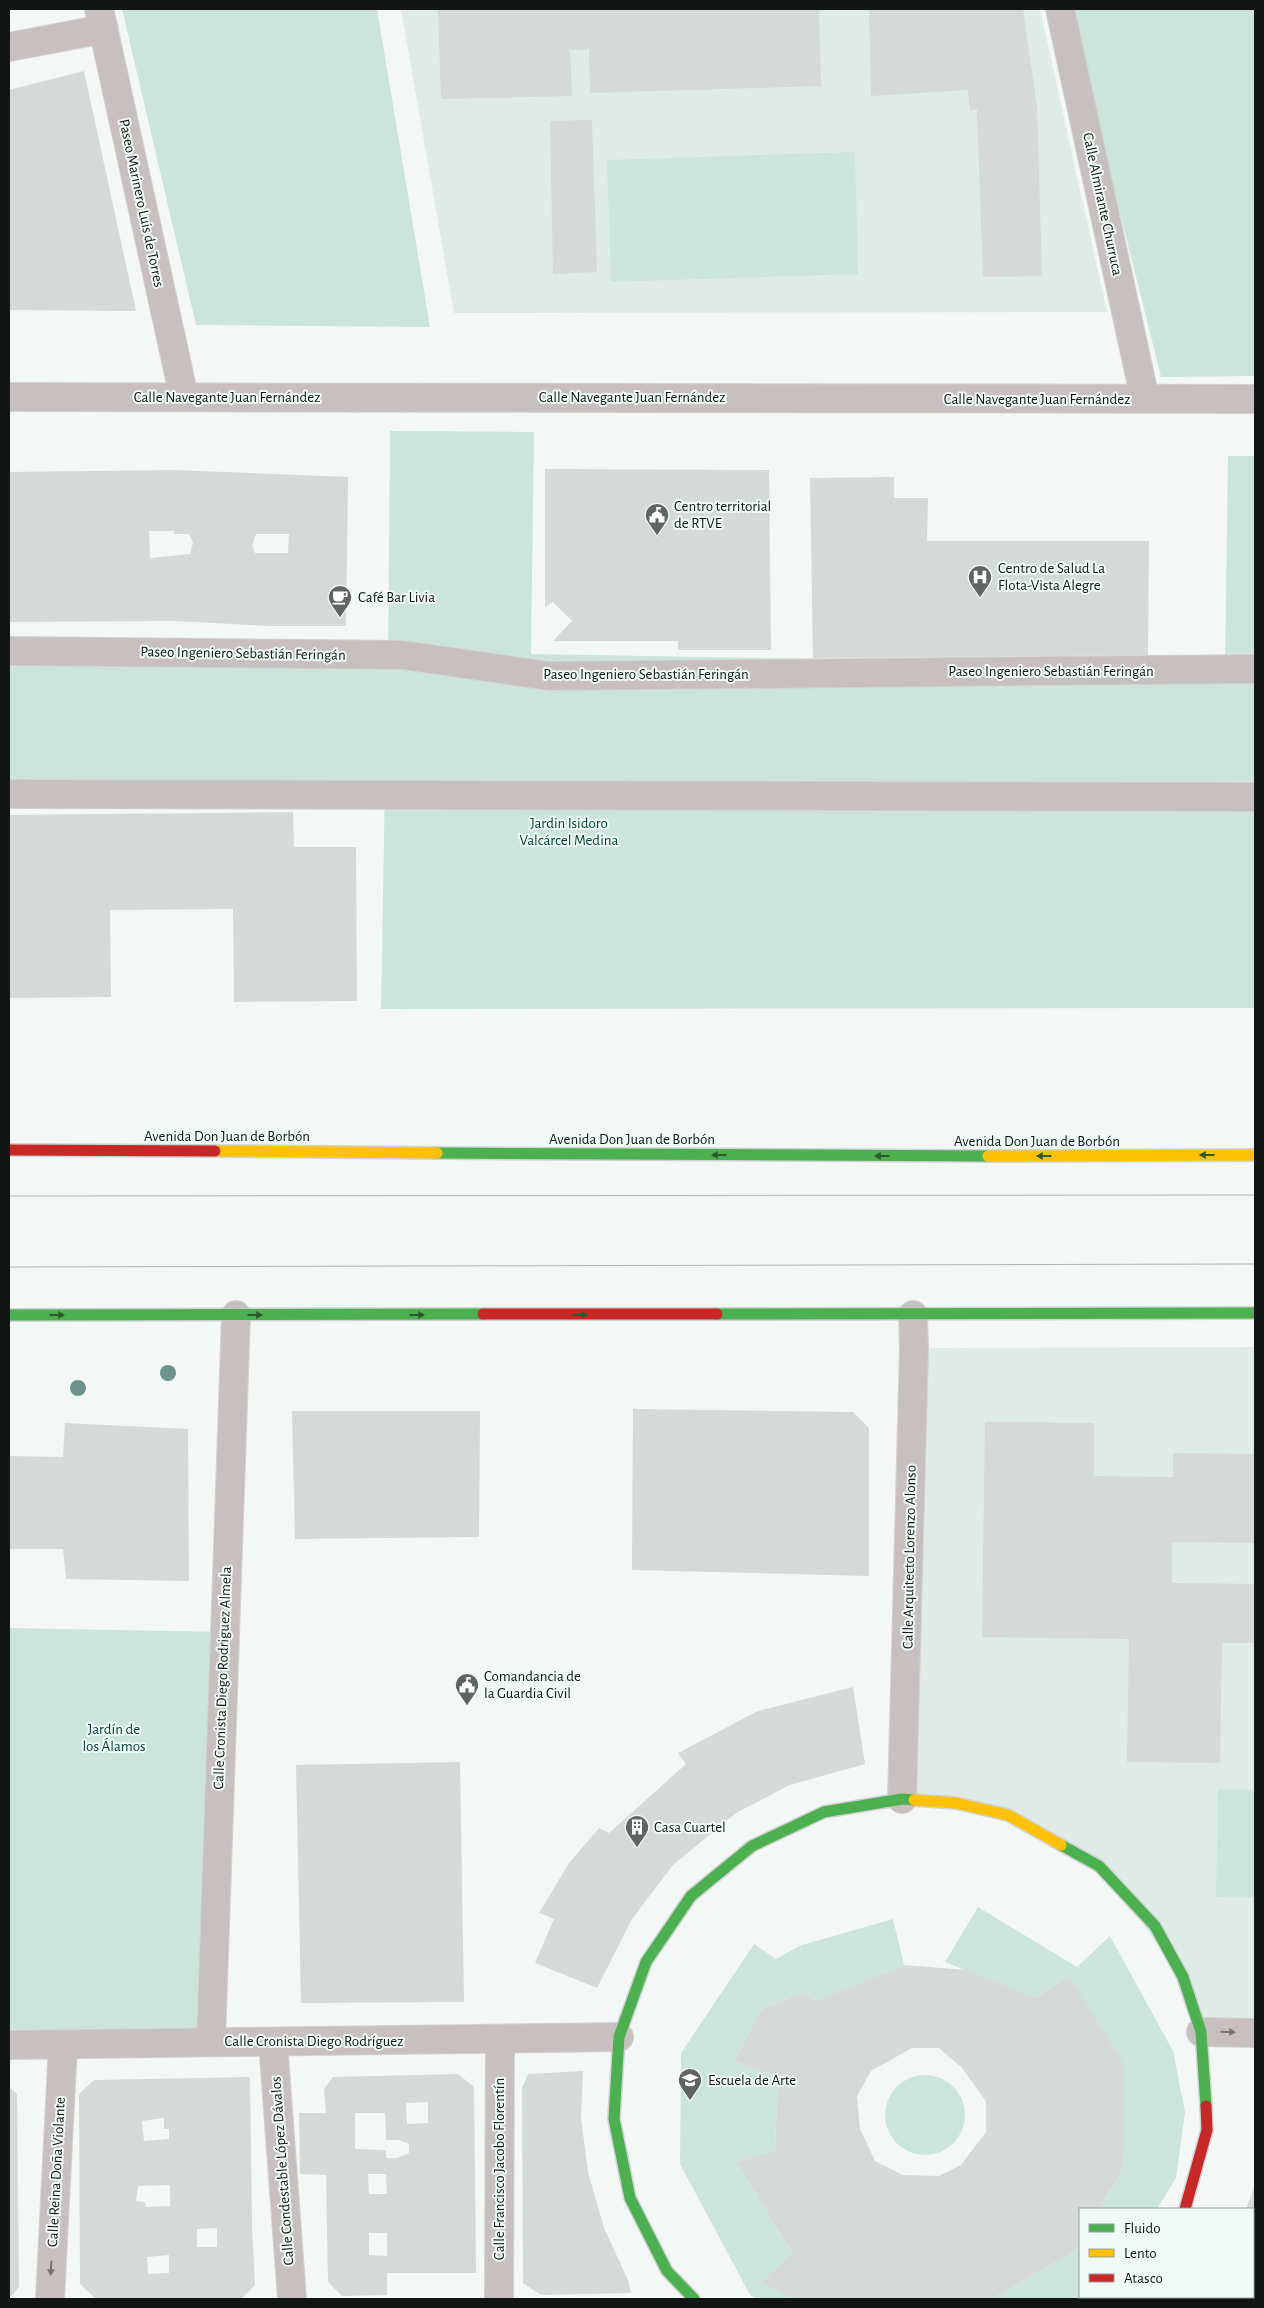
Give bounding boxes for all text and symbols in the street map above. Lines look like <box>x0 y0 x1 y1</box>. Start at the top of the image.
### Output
street label: Paseo Marinero Luis de Torres <box>116 118 167 288</box>
street label: Calle Almirante Churruca <box>1080 131 1125 277</box>
street label: Calle Navegante Juan Fernández <box>134 390 320 405</box>
street label: Calle Navegante Juan Fernández <box>539 390 725 405</box>
street label: Calle Navegante Juan Fernández <box>944 392 1130 407</box>
place label: Centro territorial de RTVE <box>674 499 771 531</box>
public building icon: Centro territorial de RTVE <box>644 502 670 536</box>
place label: Centro de Salud La Flota-Vista Alegre <box>998 561 1105 593</box>
hospital icon: Centro de Salud La Flota-Vista Alegre <box>967 564 993 598</box>
cafe icon: Café Bar Livia <box>327 584 353 618</box>
place label: Café Bar Livia <box>358 590 435 605</box>
street label: Paseo Ingeniero Sebastián Feringán <box>140 644 346 663</box>
street label: Paseo Ingeniero Sebastián Feringán <box>948 664 1154 679</box>
street label: Paseo Ingeniero Sebastián Feringán <box>543 667 749 682</box>
park label: Jardin Isidoro Valcárcel Medina <box>520 816 619 848</box>
street label: Avenida Don Juan de Borbón <box>144 1129 310 1144</box>
street label: Avenida Don Juan de Borbón <box>549 1132 715 1147</box>
street label: Avenida Don Juan de Borbón <box>954 1134 1120 1149</box>
one-way arrow <box>711 1151 727 1159</box>
one-way arrow <box>1198 1151 1214 1159</box>
one-way arrow <box>873 1152 889 1160</box>
one-way arrow <box>1036 1152 1052 1160</box>
one-way arrow <box>50 1311 66 1319</box>
one-way arrow <box>247 1311 263 1319</box>
one-way arrow <box>410 1311 426 1319</box>
one-way arrow <box>572 1311 588 1319</box>
street label: Calle Arquitecto Lorenzo Alonso <box>900 1465 919 1649</box>
street label: Calle Cronista Diego Rodriguez Almela <box>211 1566 234 1790</box>
place label: Comandancia de la Guardia Civil <box>484 1669 581 1701</box>
public building icon: Comandancia de la Guardia Civil <box>454 1672 480 1706</box>
park label: Jardín de los Álamos <box>82 1722 146 1754</box>
building icon: Casa Cuartel <box>624 1814 650 1848</box>
place label: Casa Cuartel <box>654 1820 726 1835</box>
one-way arrow <box>1221 2028 1237 2036</box>
street label: Calle Cronista Diego Rodríguez <box>225 2034 403 2049</box>
school or university icon: Escuela de Arte <box>677 2067 703 2101</box>
place label: Escuela de Arte <box>708 2073 796 2088</box>
street label: Calle Condestable López Dávalos <box>268 2076 297 2266</box>
street label: Calle Francisco Jacobo Florentín <box>492 2078 507 2260</box>
street label: Calle Reina Doña Violante <box>45 2097 68 2247</box>
legend <box>1079 2208 1254 2298</box>
text: Fluido <box>1124 2221 1161 2236</box>
text: Lento <box>1124 2246 1157 2261</box>
one-way arrow <box>47 2260 55 2276</box>
text: Atasco <box>1124 2271 1163 2286</box>

